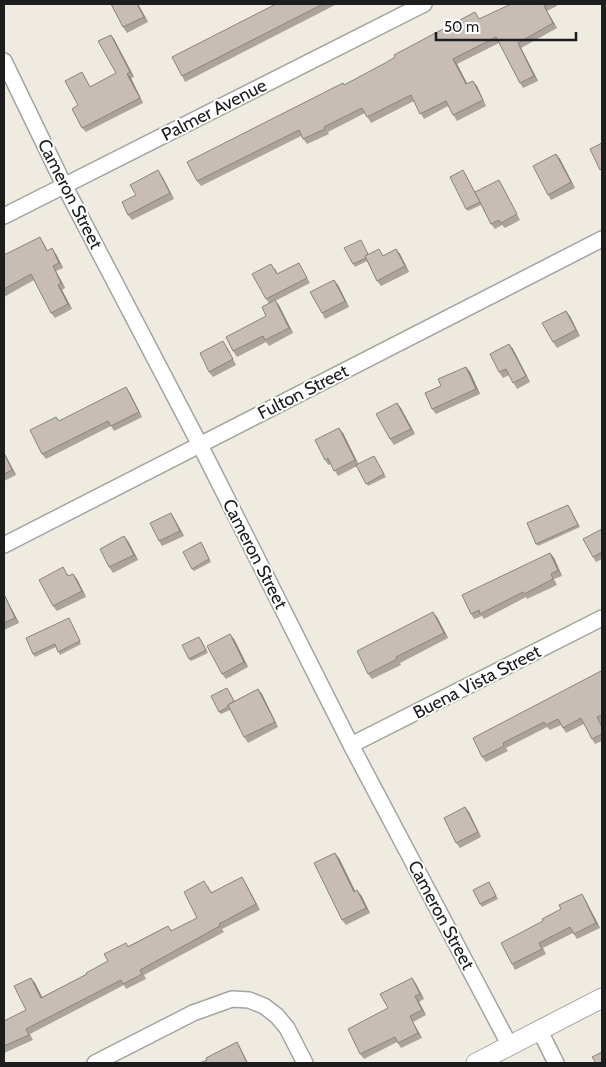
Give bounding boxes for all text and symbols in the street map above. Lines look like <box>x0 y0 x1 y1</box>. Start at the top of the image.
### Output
scale bar <box>436 10 576 42</box>
text: 50 m <box>444 18 479 36</box>
street label: Palmer Avenue <box>158 74 270 146</box>
street label: Cameron Street <box>33 135 107 253</box>
street label: Fulton Street <box>254 360 352 424</box>
street label: Cameron Street <box>218 495 292 613</box>
street label: Buena Vista Street <box>410 640 544 724</box>
street label: Cameron Street <box>403 857 479 973</box>

